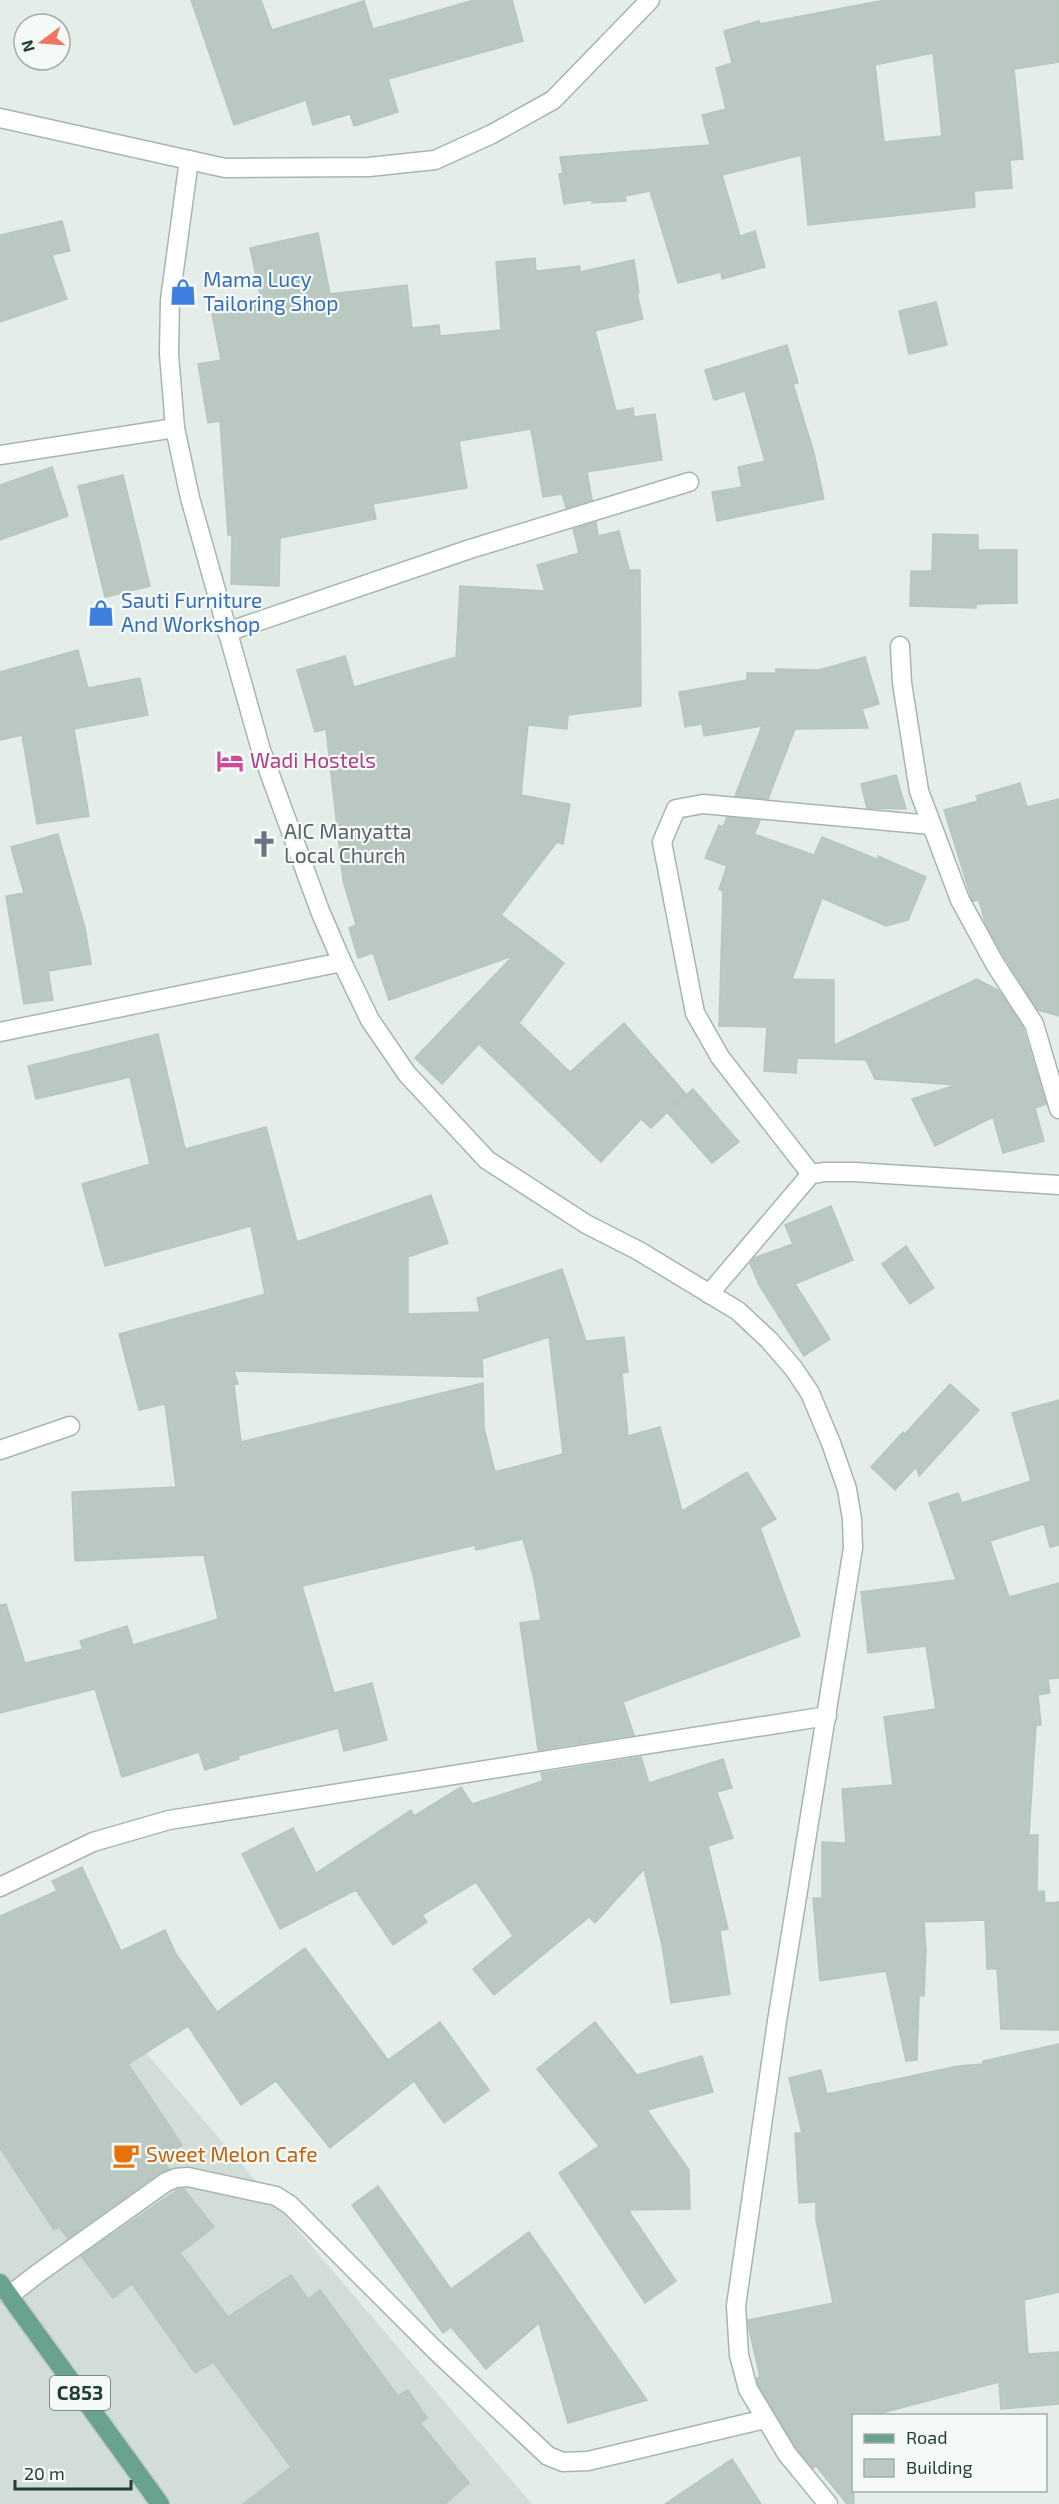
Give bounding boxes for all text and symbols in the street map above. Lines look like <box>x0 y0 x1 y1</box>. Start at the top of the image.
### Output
north arrow <box>12 12 72 72</box>
text: N <box>16 38 38 54</box>
place label: Mama Lucy Tailoring Shop <box>203 266 338 315</box>
shop icon: Mama Lucy Tailoring Shop <box>168 277 198 307</box>
place label: Sauti Furniture And Workshop <box>121 587 262 636</box>
shop icon: Sauti Furniture And Workshop <box>86 598 116 628</box>
hotel icon: Wadi Hostels <box>215 746 245 776</box>
place label: Wadi Hostels <box>250 747 376 772</box>
place label: AIC Manyatta Local Church <box>284 818 411 867</box>
church icon: AIC Manyatta Local Church <box>249 829 279 859</box>
cafe icon: Sweet Melon Cafe <box>111 2140 141 2170</box>
place label: Sweet Melon Cafe <box>146 2141 318 2166</box>
road number: C853 <box>50 2376 110 2410</box>
legend <box>852 2414 1047 2492</box>
text: Road <box>906 2426 947 2448</box>
scale bar <box>15 2453 130 2491</box>
text: Building <box>906 2456 973 2478</box>
text: 20 m <box>24 2462 65 2484</box>

